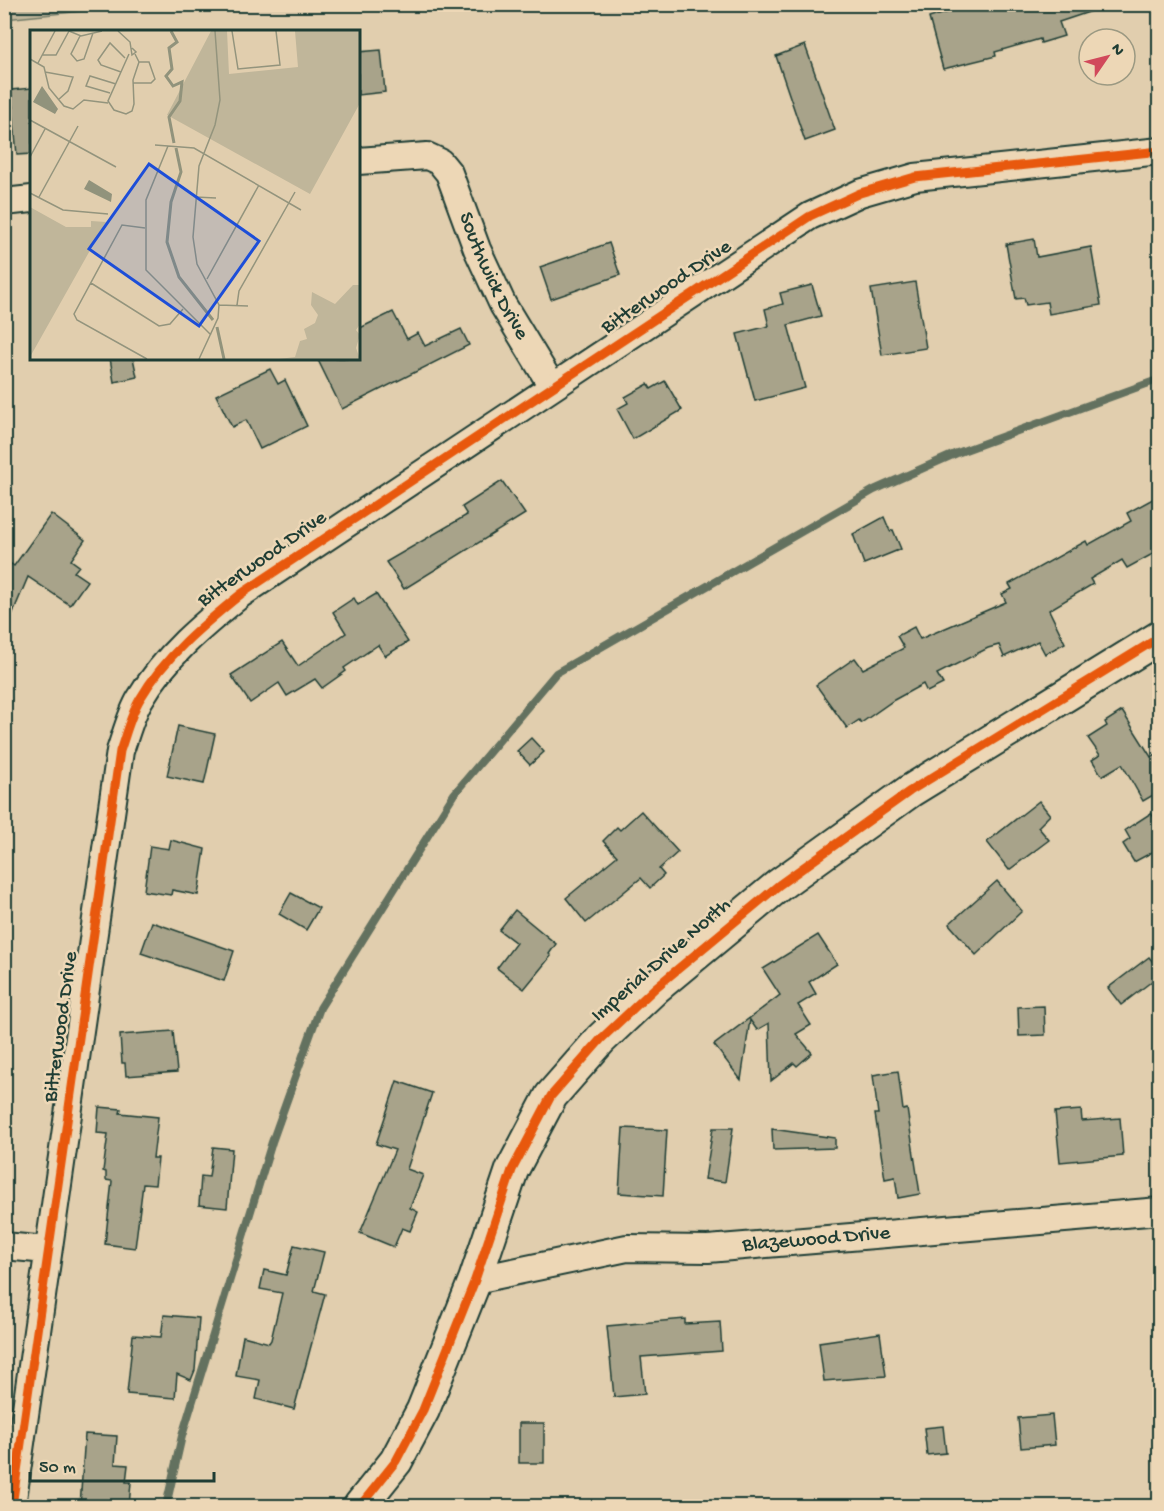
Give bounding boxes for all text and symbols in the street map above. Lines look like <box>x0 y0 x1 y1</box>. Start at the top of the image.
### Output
north arrow <box>1077 27 1137 87</box>
inset map <box>30 30 360 360</box>
text: N <box>1106 41 1128 61</box>
street label: Southwick Drive <box>452 209 534 346</box>
street label: Bitterwood Drive <box>596 235 738 341</box>
street label: Bitterwood Drive <box>193 506 333 614</box>
street label: Imperial Drive North <box>587 893 737 1029</box>
street label: Bitterwood Drive <box>39 949 85 1105</box>
street label: Blazewood Drive <box>740 1221 892 1259</box>
scale bar <box>30 1445 214 1483</box>
text: 50 m <box>39 1458 76 1479</box>

